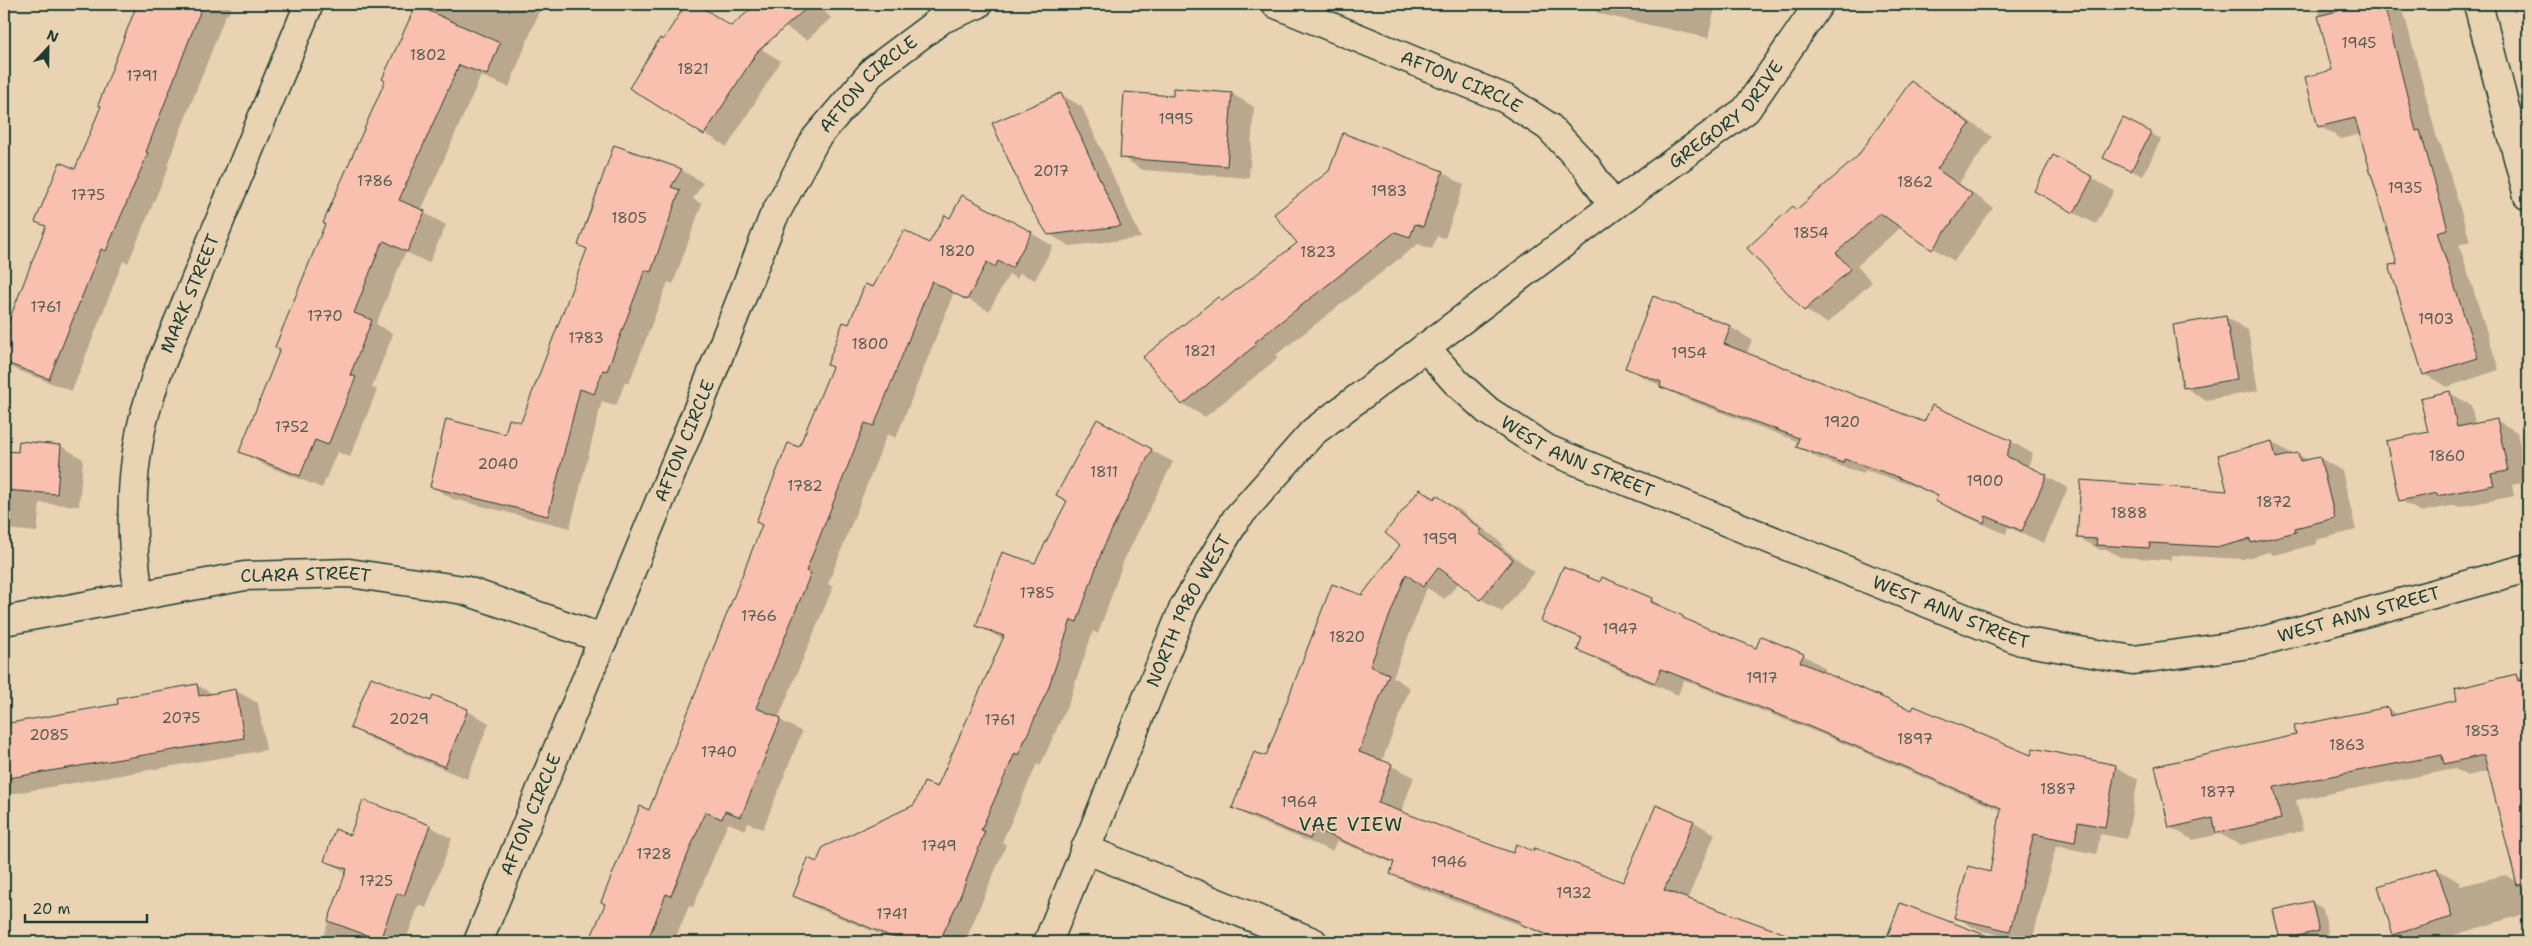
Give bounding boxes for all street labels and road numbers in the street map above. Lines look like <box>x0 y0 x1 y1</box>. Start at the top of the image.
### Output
street label: AFTON CIRCLE <box>814 30 922 138</box>
street label: AFTON CIRCLE <box>1397 45 1527 118</box>
street label: GREGORY DRIVE <box>1664 56 1789 174</box>
street label: MARK STREET <box>155 230 225 357</box>
street label: AFTON CIRCLE <box>649 376 720 506</box>
street label: WEST ANN STREET <box>1496 410 1658 503</box>
street label: NORTH 1980 WEST <box>1141 530 1236 691</box>
street label: CLARA STREET <box>240 561 373 588</box>
street label: WEST ANN STREET <box>1869 570 2031 654</box>
street label: WEST ANN STREET <box>2275 581 2443 648</box>
street label: AFTON CIRCLE <box>495 750 566 879</box>

